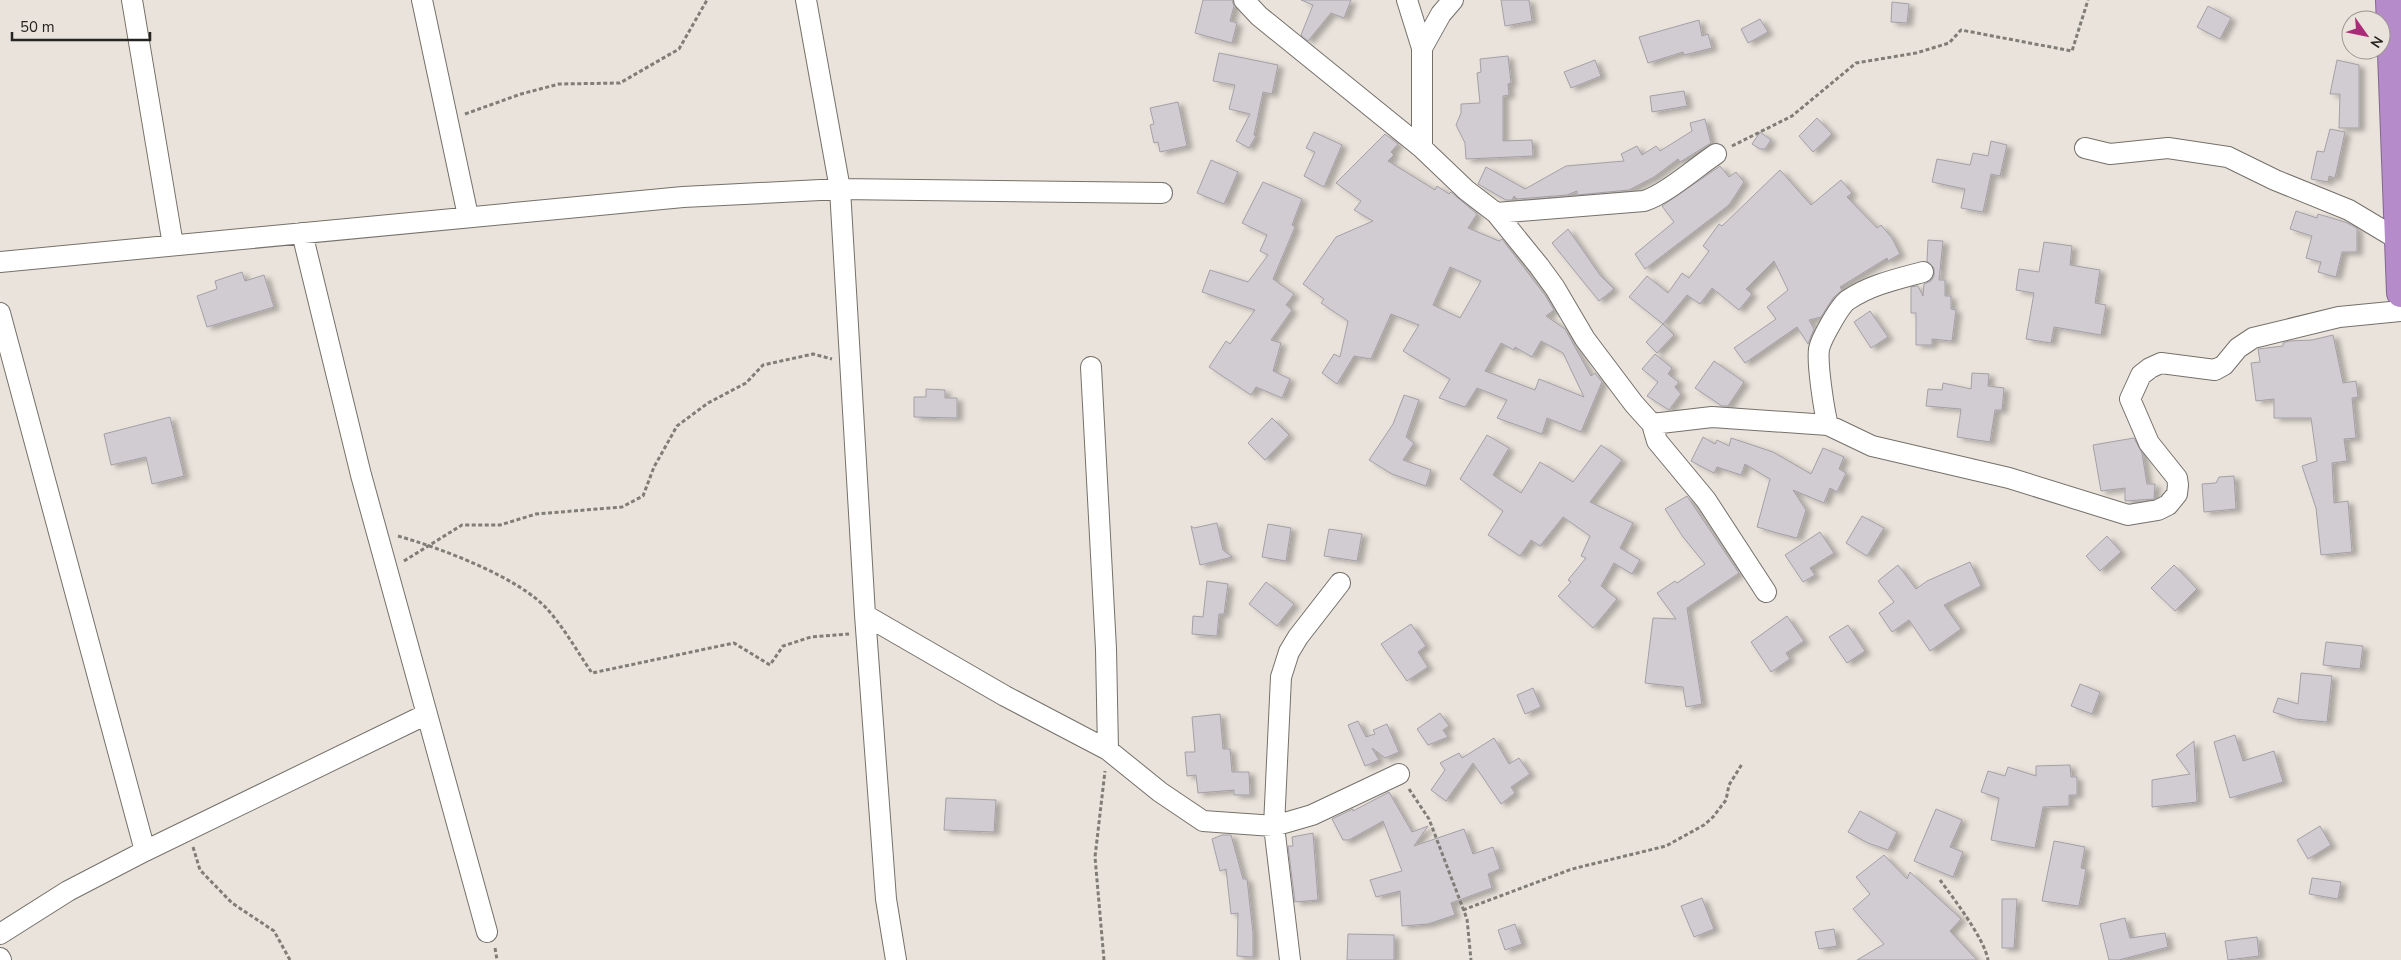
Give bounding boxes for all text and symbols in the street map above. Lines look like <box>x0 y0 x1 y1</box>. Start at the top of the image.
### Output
scale bar <box>12 10 150 42</box>
north arrow <box>2341 10 2391 60</box>
text: 50 m <box>20 17 55 37</box>
text: N <box>2366 32 2387 51</box>

